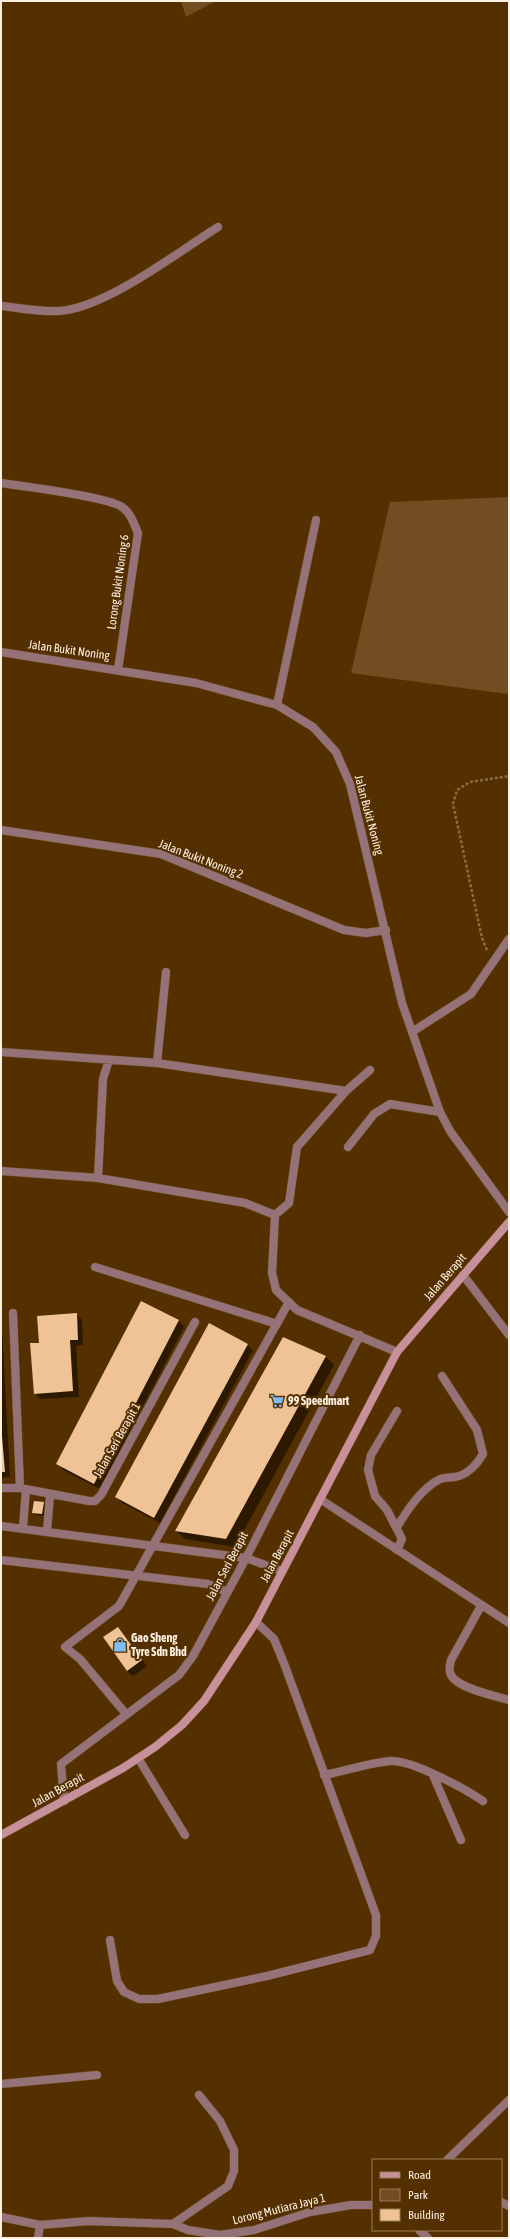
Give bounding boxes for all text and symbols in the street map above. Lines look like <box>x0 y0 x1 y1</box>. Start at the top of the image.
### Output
street label: Lorong Bukit Noning 6 <box>104 533 132 630</box>
street label: Jalan Bukit Noning <box>27 637 111 663</box>
street label: Jalan Bukit Noning <box>352 773 387 857</box>
street label: Jalan Bukit Noning 2 <box>157 836 245 882</box>
street label: Jalan Berapit <box>421 1250 470 1303</box>
supermarket icon: 99 Speedmart <box>269 1393 285 1409</box>
place label: 99 Speedmart <box>288 1394 350 1408</box>
street label: Jalan Seri Berapit 1 <box>91 1400 143 1480</box>
street label: Jalan Berapit <box>257 1527 297 1585</box>
street label: Jalan Seri Berapit <box>203 1529 251 1603</box>
place label: Gao Sheng Tyre Sdn Bhd <box>131 1631 187 1659</box>
shop icon: Gao Sheng Tyre Sdn Bhd <box>112 1637 128 1653</box>
street label: Jalan Berapit <box>29 1770 87 1810</box>
legend <box>372 2159 502 2231</box>
text: Road <box>408 2168 431 2182</box>
text: Park <box>408 2188 429 2202</box>
street label: Lorong Mutiara Jaya 1 <box>231 2191 327 2227</box>
text: Building <box>408 2208 446 2222</box>

